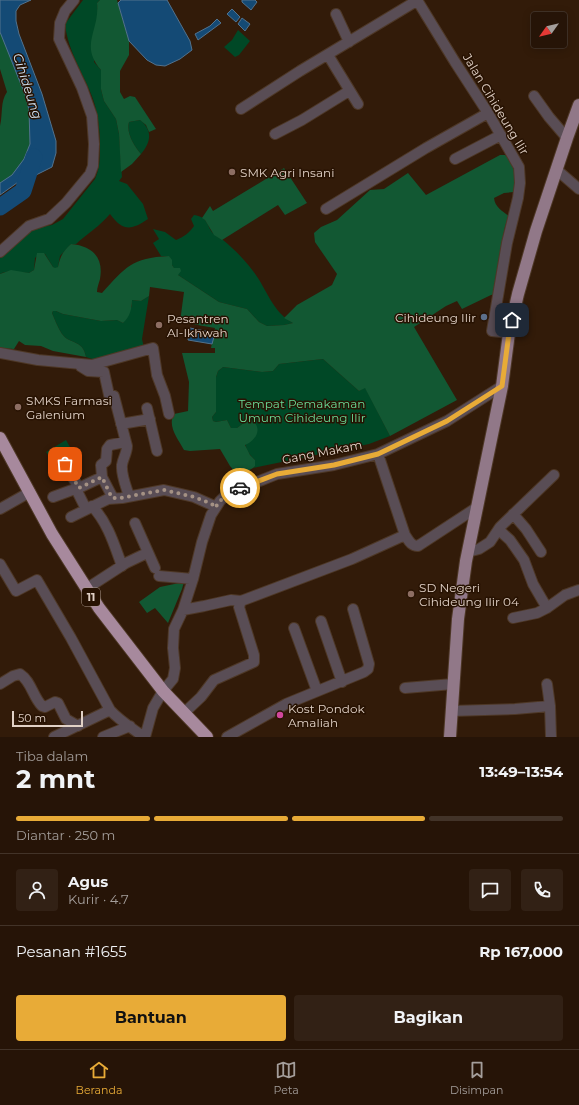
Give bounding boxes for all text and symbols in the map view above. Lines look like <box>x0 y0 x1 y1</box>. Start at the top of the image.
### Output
north arrow <box>531 12 567 48</box>
map controls <box>531 12 567 48</box>
street label: Jalan Cihideung Ilir <box>459 50 532 158</box>
water label: Cihideung <box>10 51 46 121</box>
place label: SMK Agri Insani <box>240 165 334 180</box>
marker: SMK Agri Insani <box>227 167 237 177</box>
pin <box>495 303 529 337</box>
icon: home <box>501 309 523 331</box>
place label: Cihideung Ilir <box>395 310 476 325</box>
place label: Pesantren Al-Ikhwah <box>167 311 229 340</box>
marker: Cihideung Ilir <box>479 312 489 322</box>
marker: Pesantren Al-Ikhwah <box>154 320 164 330</box>
place label: SMKS Farmasi Galenium <box>26 393 112 422</box>
park label: Tempat Pemakaman Umum Cihideung Ilir <box>238 396 366 425</box>
marker: SMKS Farmasi Galenium <box>13 402 23 412</box>
street label: Gang Makam <box>281 437 363 467</box>
pin <box>48 447 82 481</box>
icon: bag <box>54 453 76 475</box>
courier <box>220 468 260 508</box>
icon: car <box>229 477 251 499</box>
place label: SD Negeri Cihideung Ilir 04 <box>419 580 519 609</box>
road number: 11 <box>82 588 100 606</box>
marker: SD Negeri Cihideung Ilir 04 <box>406 589 416 599</box>
place label: Kost Pondok Amaliah <box>288 701 365 730</box>
scale bar <box>12 709 83 728</box>
marker: Kost Pondok Amaliah <box>275 710 285 720</box>
text: 50 m <box>18 711 46 725</box>
text: Tiba dalam <box>16 748 88 764</box>
text: 13:49–13:54 <box>479 762 563 781</box>
text: 2 mnt <box>16 763 95 795</box>
text: Diantar · 250 m <box>16 827 115 843</box>
button: person <box>16 869 58 911</box>
button: chat <box>469 869 511 911</box>
button: phone <box>521 869 563 911</box>
text: Agus <box>68 872 108 891</box>
text: Kurir · 4.7 <box>68 891 129 907</box>
text: Pesanan #1655 <box>16 942 127 961</box>
text: Rp 167,000 <box>479 942 563 961</box>
button: Bantuan <box>16 995 286 1041</box>
button: Bagikan <box>294 995 563 1041</box>
tab: Beranda <box>76 1059 122 1097</box>
tab: Peta <box>274 1059 299 1097</box>
tab: Disimpan <box>450 1059 503 1097</box>

